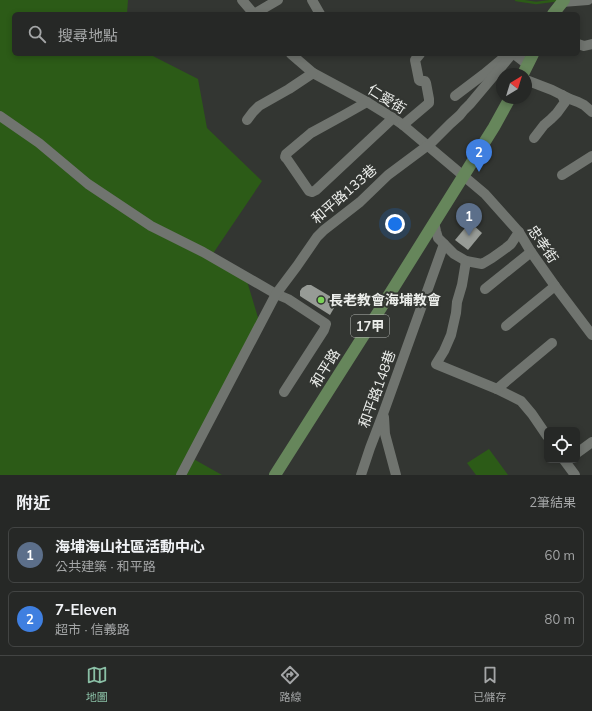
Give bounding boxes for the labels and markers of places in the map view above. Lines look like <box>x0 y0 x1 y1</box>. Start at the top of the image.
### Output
pin: 2 <box>466 139 492 172</box>
pin: 1 <box>456 203 482 236</box>
place label: 長老教會海埔教會 <box>329 291 441 309</box>
marker: 長老教會海埔教會 <box>316 295 326 305</box>

